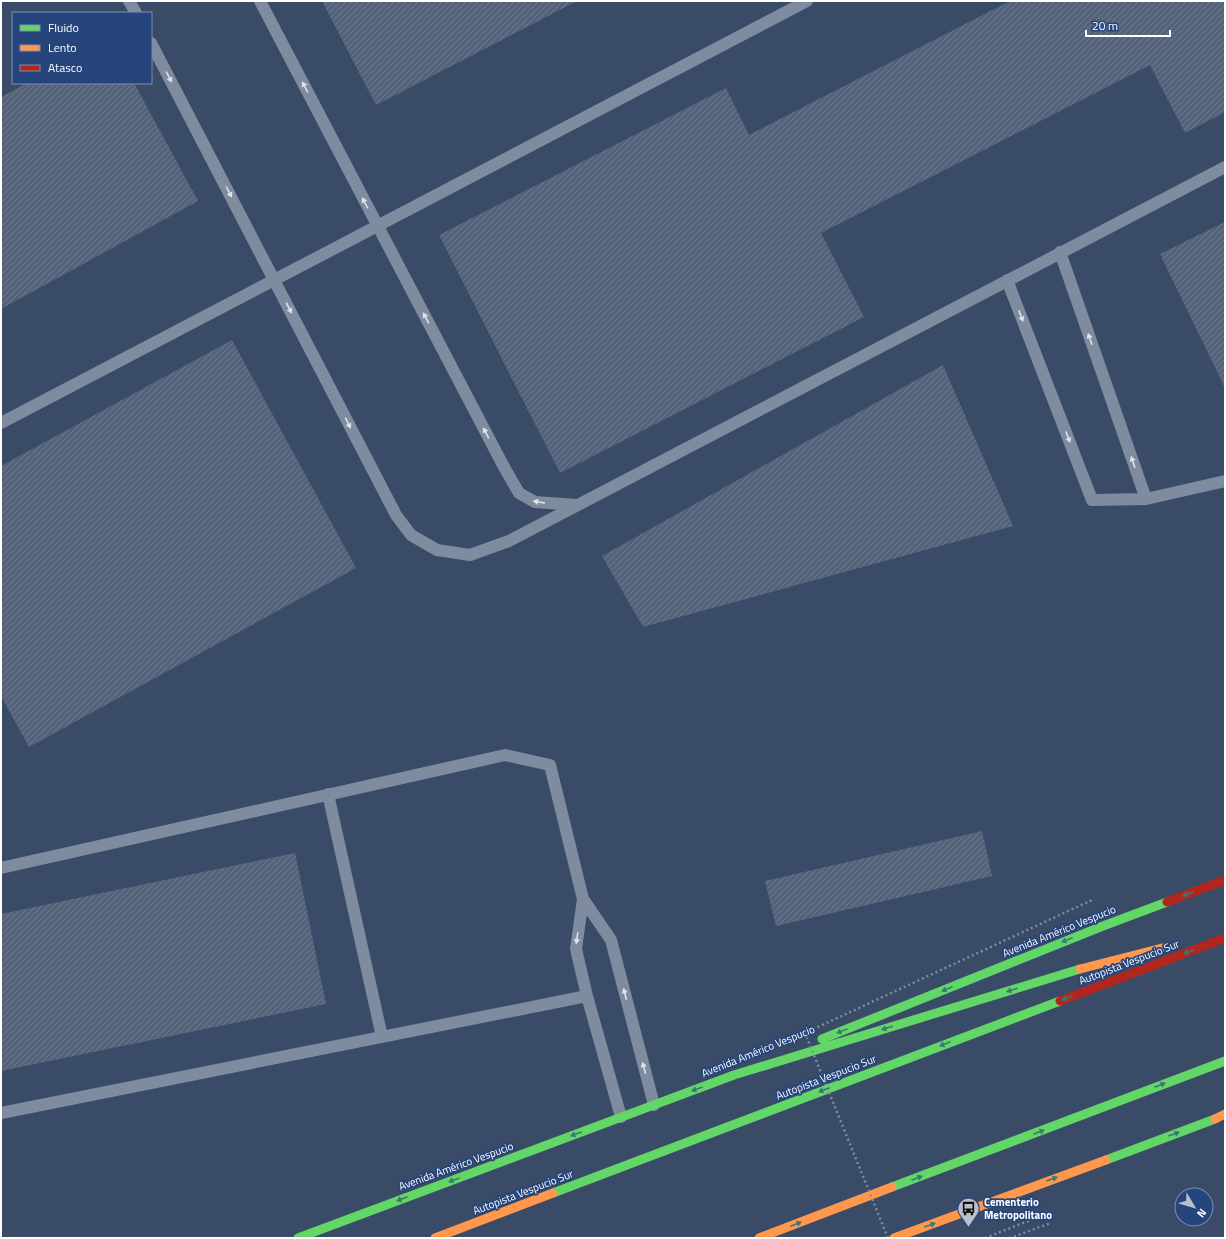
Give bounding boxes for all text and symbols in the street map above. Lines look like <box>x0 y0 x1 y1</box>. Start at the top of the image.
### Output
legend <box>12 12 152 84</box>
scale bar <box>1086 12 1170 38</box>
text: 20 m <box>1092 16 1118 35</box>
text: Fluido <box>48 18 79 37</box>
text: Lento <box>48 38 77 57</box>
text: Atasco <box>48 58 82 77</box>
one-way arrow <box>166 71 172 83</box>
one-way arrow <box>302 82 309 93</box>
one-way arrow <box>226 187 232 198</box>
one-way arrow <box>362 197 369 208</box>
one-way arrow <box>286 302 292 314</box>
one-way arrow <box>1019 311 1025 323</box>
one-way arrow <box>423 312 429 324</box>
one-way arrow <box>1087 333 1093 345</box>
one-way arrow <box>345 418 352 429</box>
one-way arrow <box>483 427 490 439</box>
one-way arrow <box>1065 432 1071 444</box>
one-way arrow <box>1130 456 1136 468</box>
one-way arrow <box>533 498 545 504</box>
one-way arrow <box>1182 891 1194 897</box>
street label: Avenida Américo Vespucio <box>1000 901 1118 961</box>
one-way arrow <box>574 932 580 944</box>
street label: Autopista Vespucio Sur <box>1076 935 1182 989</box>
one-way arrow <box>1061 938 1073 944</box>
one-way arrow <box>1182 949 1194 955</box>
one-way arrow <box>940 986 952 992</box>
one-way arrow <box>1005 987 1017 993</box>
one-way arrow <box>621 988 627 1000</box>
one-way arrow <box>1061 995 1073 1001</box>
street label: Avenida Américo Vespucio <box>699 1021 817 1081</box>
one-way arrow <box>881 1025 893 1031</box>
one-way arrow <box>836 1028 847 1034</box>
one-way arrow <box>939 1041 951 1047</box>
street label: Autopista Vespucio Sur <box>773 1050 879 1104</box>
one-way arrow <box>641 1062 647 1074</box>
one-way arrow <box>1155 1082 1167 1088</box>
one-way arrow <box>691 1086 703 1092</box>
one-way arrow <box>818 1088 830 1094</box>
one-way arrow <box>1033 1128 1045 1134</box>
one-way arrow <box>1168 1131 1180 1137</box>
one-way arrow <box>569 1132 581 1138</box>
street label: Avenida Américo Vespucio <box>396 1138 516 1194</box>
street label: Autopista Vespucio Sur <box>470 1165 576 1219</box>
one-way arrow <box>912 1174 924 1180</box>
one-way arrow <box>1047 1176 1059 1182</box>
one-way arrow <box>447 1177 459 1183</box>
north arrow <box>1174 1187 1214 1227</box>
place label: Cementerio Metropolitano <box>984 1194 1052 1223</box>
bus stop icon: Cementerio Metropolitano <box>956 1195 982 1228</box>
one-way arrow <box>396 1196 408 1202</box>
text: N <box>1193 1205 1211 1221</box>
one-way arrow <box>790 1221 802 1227</box>
one-way arrow <box>925 1221 937 1227</box>

